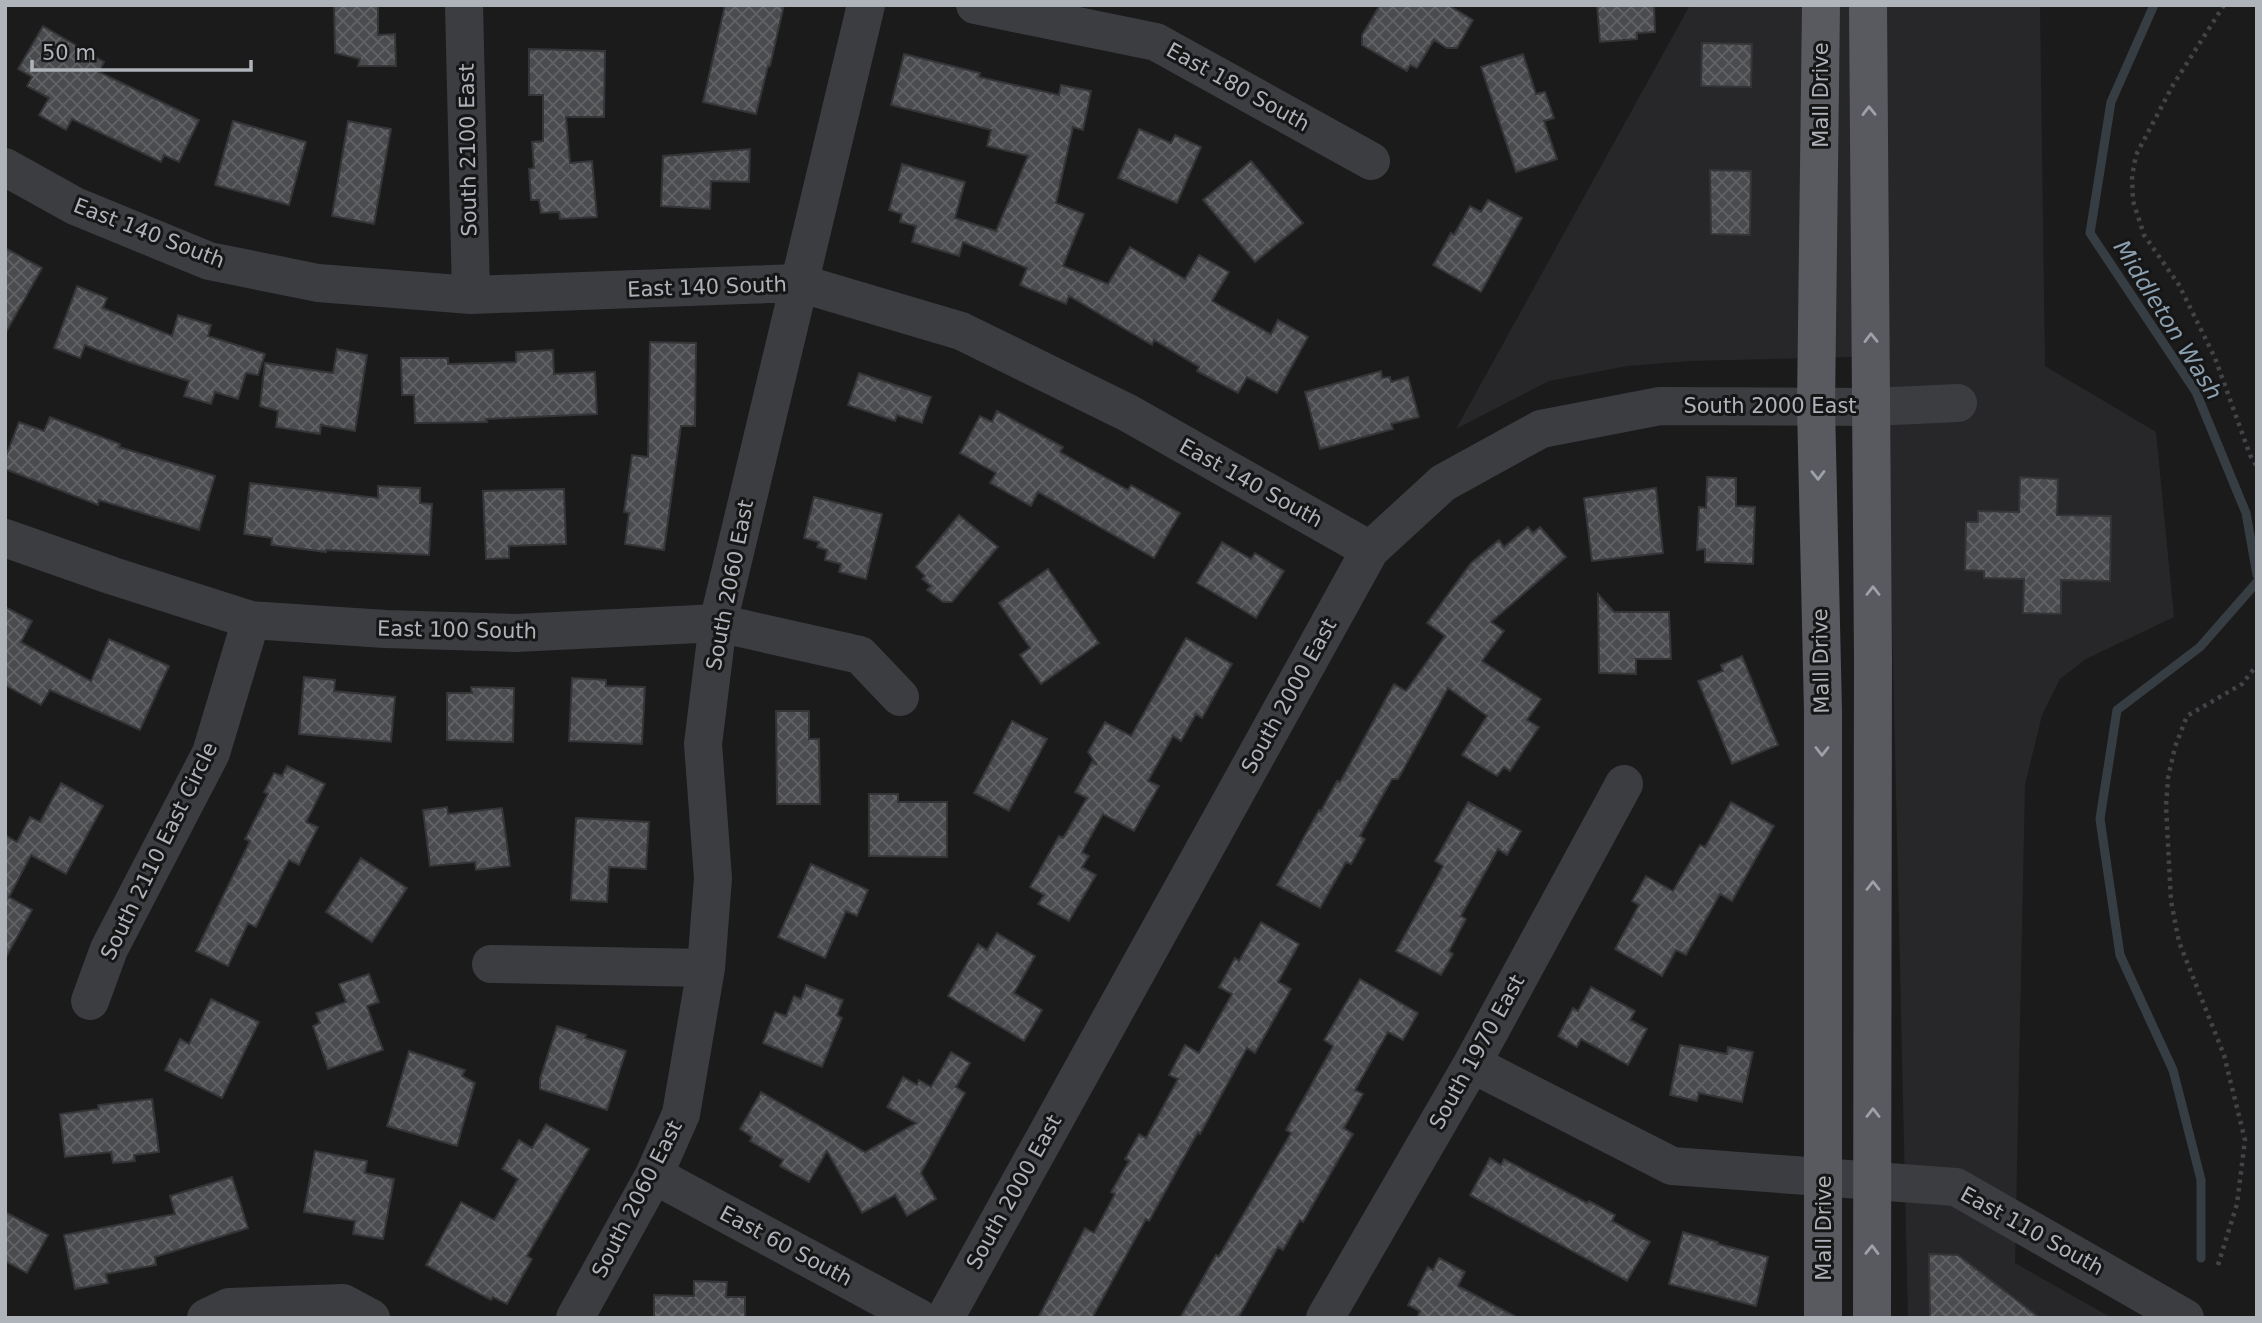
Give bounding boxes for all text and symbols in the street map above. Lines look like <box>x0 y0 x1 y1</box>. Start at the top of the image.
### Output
scale bar <box>32 28 250 72</box>
street label: East 180 South <box>1162 38 1314 136</box>
text: 50 m <box>42 41 96 65</box>
street label: Mall Drive <box>1809 42 1833 148</box>
street label: South 2100 East <box>454 63 482 237</box>
one-way arrow <box>1861 105 1877 116</box>
street label: East 140 South <box>70 193 228 273</box>
water label: Middleton Wash <box>2108 235 2228 405</box>
street label: East 140 South <box>627 272 787 302</box>
one-way arrow <box>1863 333 1879 343</box>
street label: South 2000 East <box>1683 394 1857 418</box>
street label: East 140 South <box>1175 434 1327 532</box>
one-way arrow <box>1810 470 1826 481</box>
street label: South 2060 East <box>702 498 758 672</box>
one-way arrow <box>1865 585 1881 596</box>
street label: Mall Drive <box>1808 608 1834 714</box>
street label: South 2000 East <box>1237 614 1341 778</box>
street label: East 100 South <box>377 617 537 643</box>
street label: South 2110 East Circle <box>96 738 222 964</box>
one-way arrow <box>1814 747 1830 757</box>
one-way arrow <box>1865 880 1881 891</box>
street label: South 1970 East <box>1425 970 1529 1134</box>
one-way arrow <box>1865 1108 1881 1118</box>
street label: South 2000 East <box>962 1110 1066 1274</box>
street label: South 2060 East <box>587 1116 687 1282</box>
street label: Mall Drive <box>1812 1175 1836 1281</box>
street label: East 110 South <box>1956 1182 2108 1280</box>
street label: East 60 South <box>716 1201 856 1291</box>
one-way arrow <box>1864 1244 1880 1254</box>

